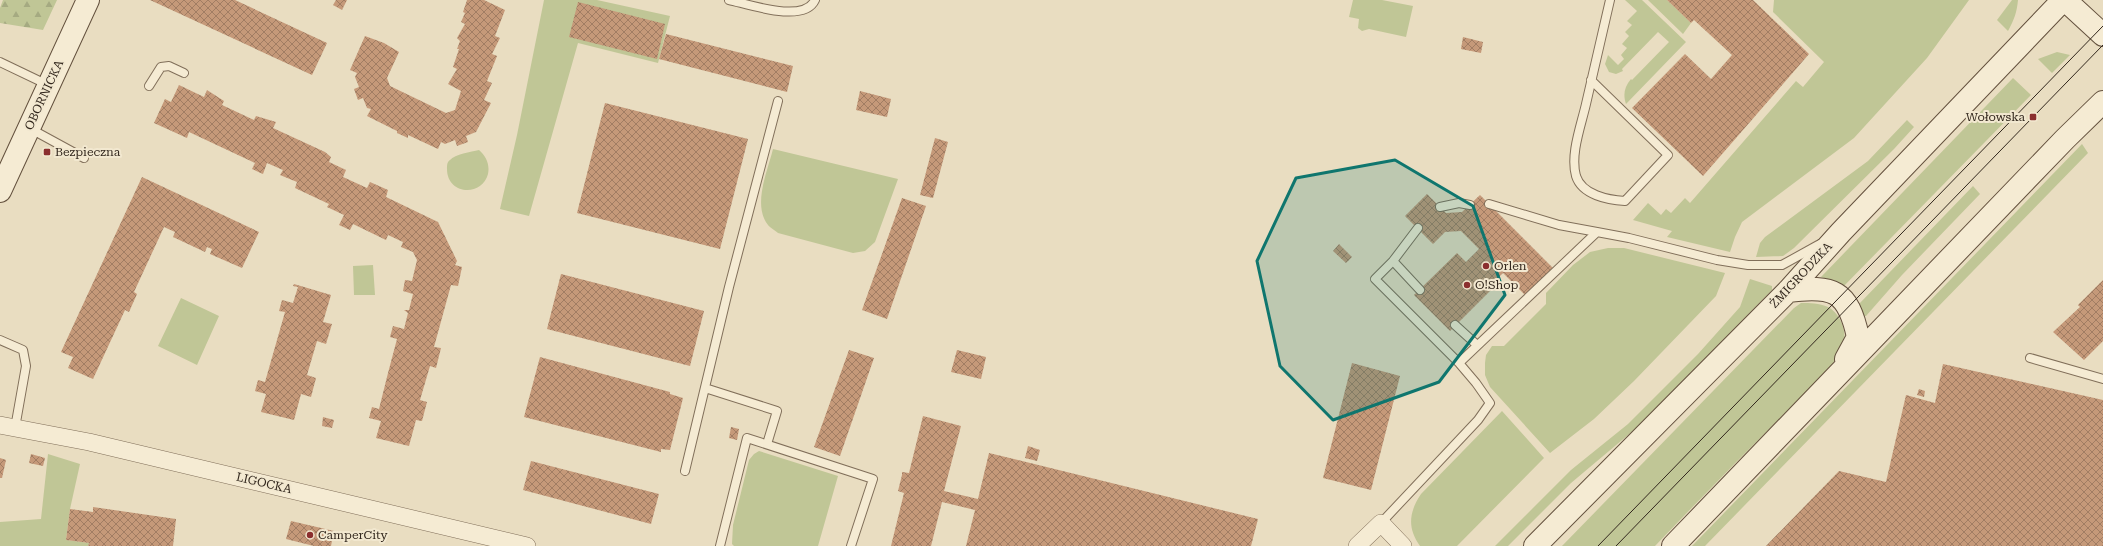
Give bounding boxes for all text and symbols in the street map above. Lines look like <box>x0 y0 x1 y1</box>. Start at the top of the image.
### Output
street label: OBORNICKA <box>22 57 67 132</box>
place label: Wołowska <box>1966 110 2025 124</box>
marker: Wołowska <box>2028 112 2038 122</box>
place label: Bezpieczna <box>55 145 121 159</box>
marker: Bezpieczna <box>42 147 52 157</box>
street label: ŻMIGRODZKA <box>1767 239 1835 311</box>
place label: Orlen <box>1494 259 1527 273</box>
marker: Orlen <box>1481 261 1491 271</box>
place label: O!Shop <box>1475 278 1518 292</box>
marker: O!Shop <box>1462 280 1472 290</box>
street label: LIGOCKA <box>235 470 294 496</box>
place label: CamperCity <box>318 528 389 542</box>
marker: CamperCity <box>305 530 315 540</box>

